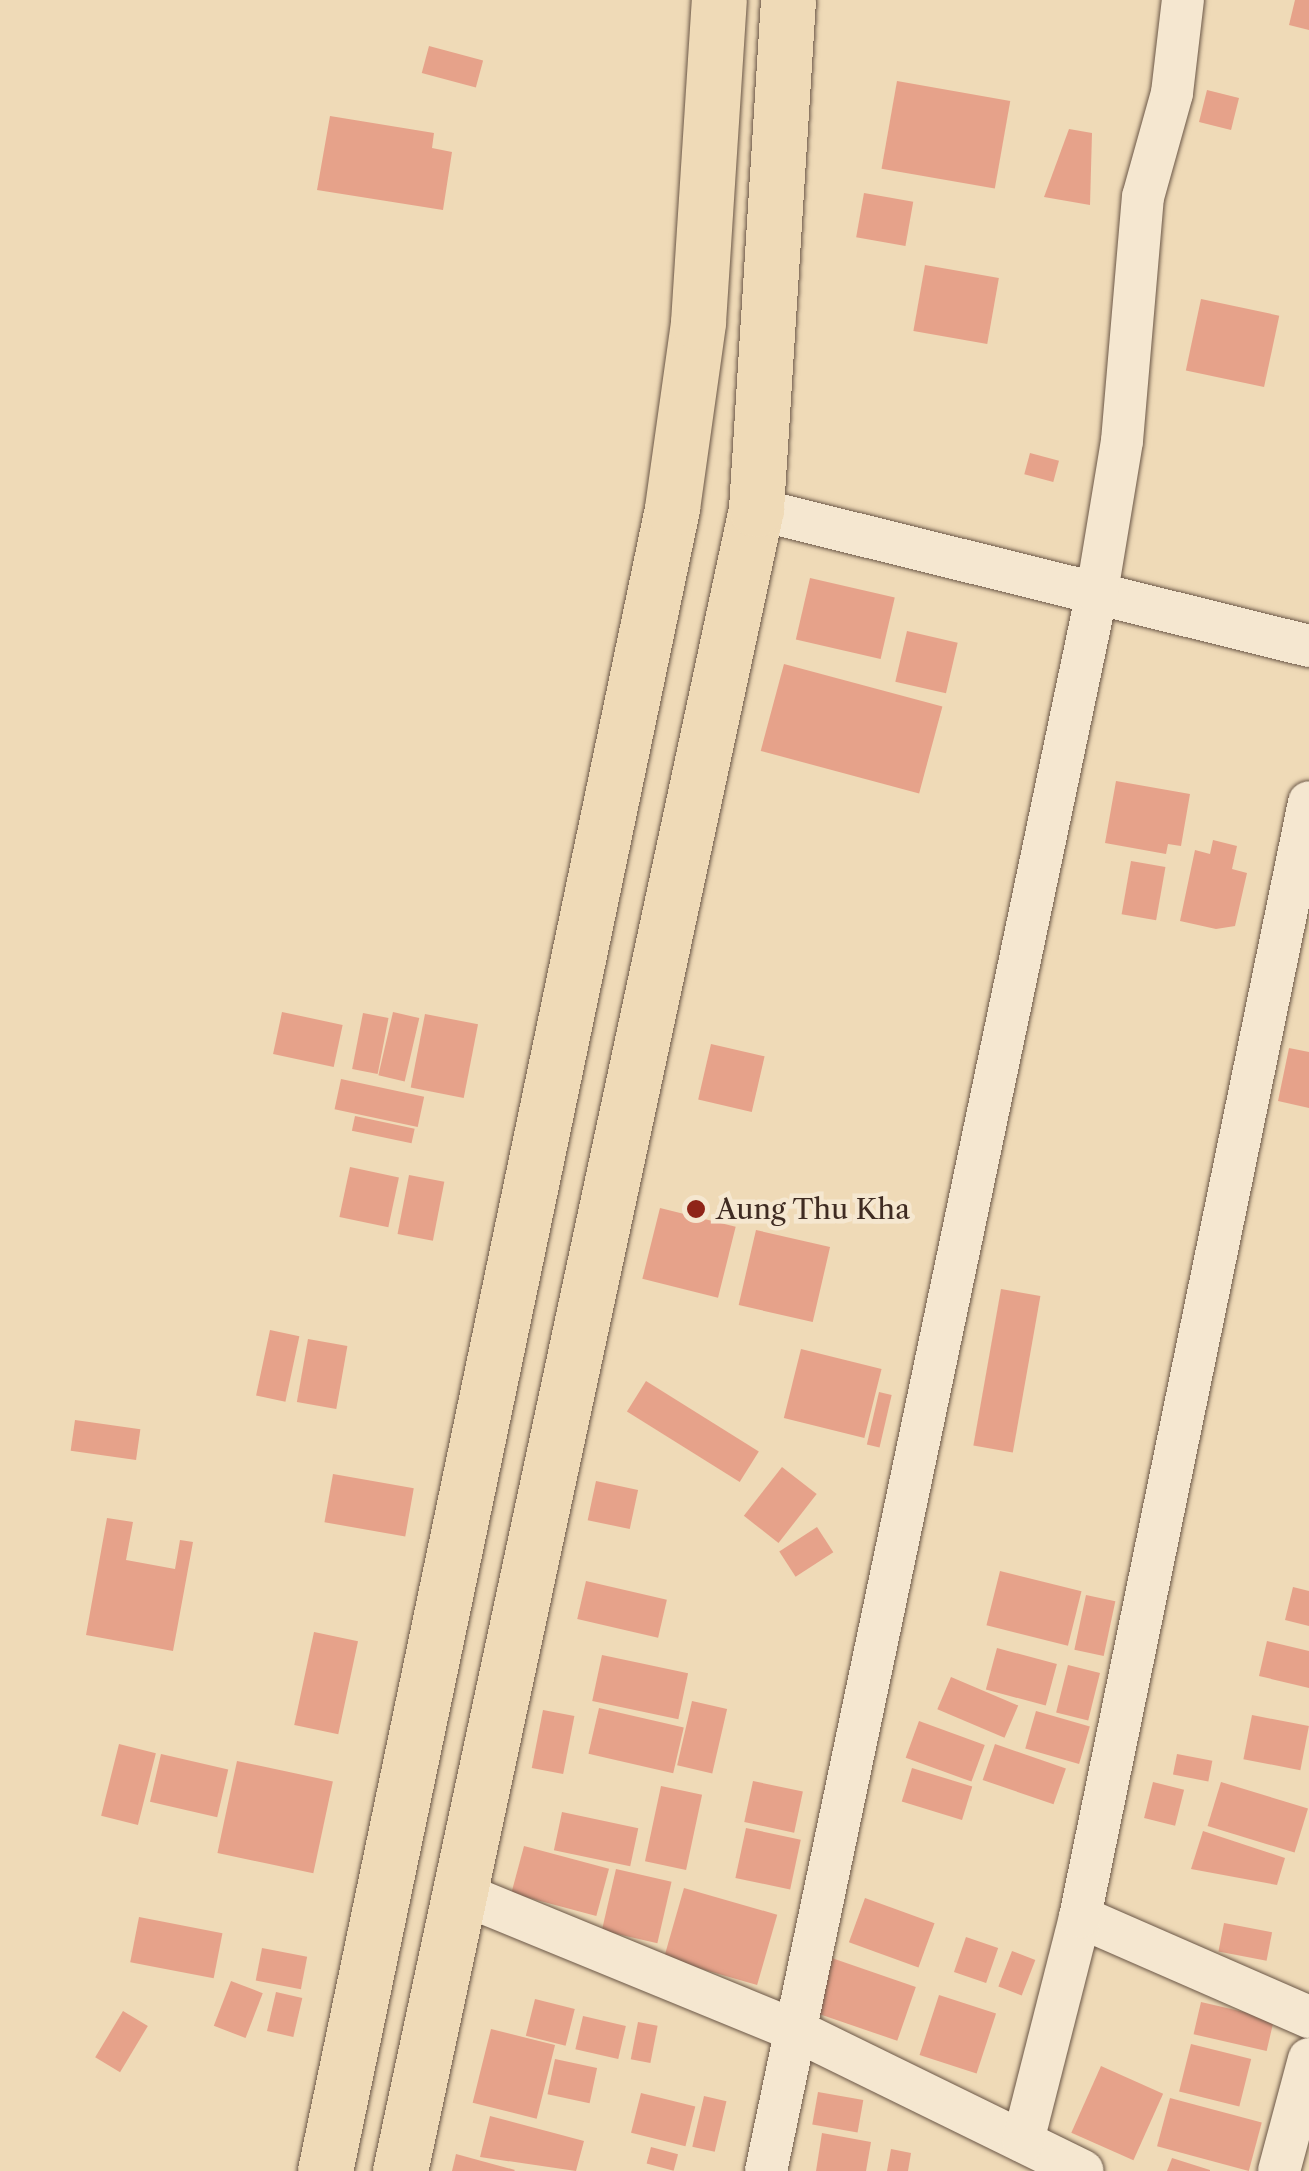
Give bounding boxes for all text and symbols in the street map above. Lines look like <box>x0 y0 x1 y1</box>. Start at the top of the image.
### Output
place label: Aung Thu Kha <box>716 1192 911 1226</box>
marker: Aung Thu Kha <box>685 1198 707 1220</box>

